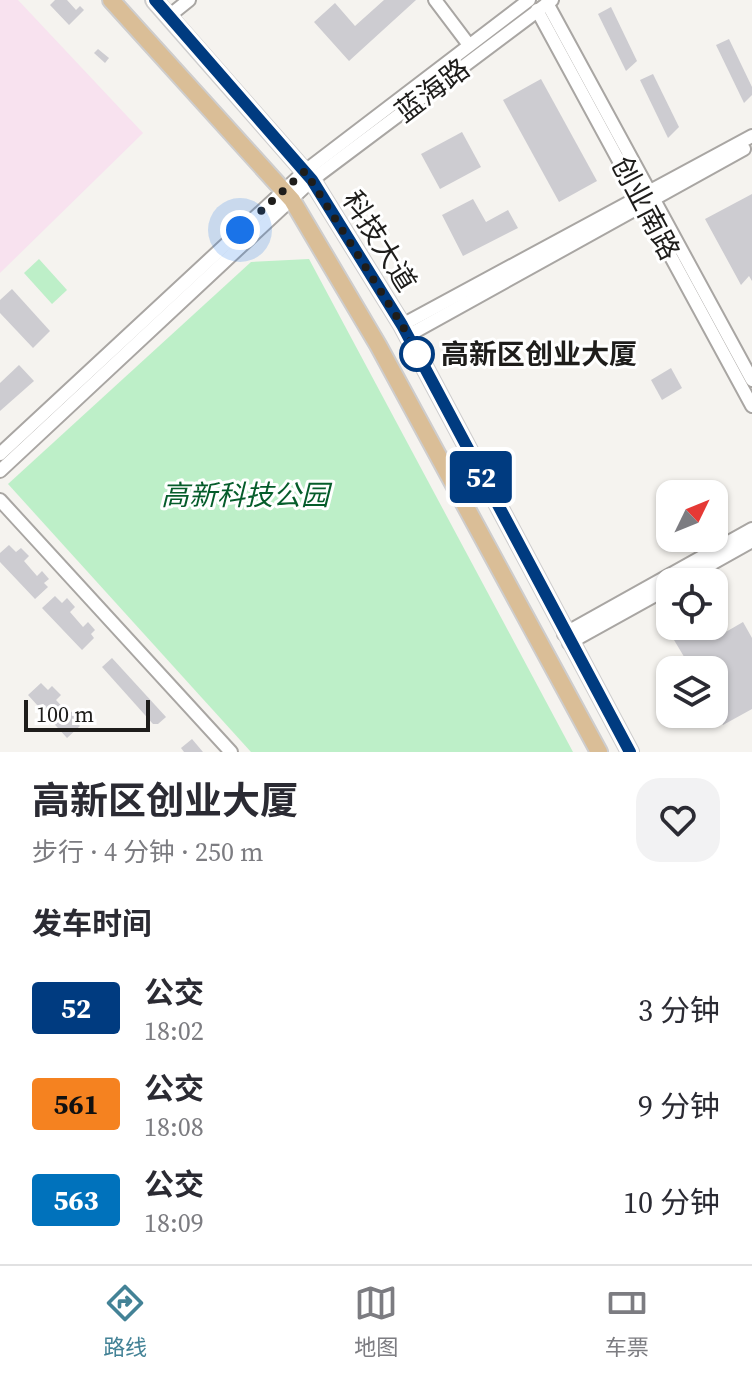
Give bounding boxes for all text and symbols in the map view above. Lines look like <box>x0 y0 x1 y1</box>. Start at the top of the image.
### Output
street label: 蓝海路 <box>387 50 477 130</box>
street label: 创业南路 <box>603 150 689 266</box>
street label: 科技大道 <box>334 183 426 299</box>
your location <box>220 210 260 250</box>
place label: 高新区创业大厦 <box>441 335 637 373</box>
marker: 高新区创业大厦 <box>400 337 434 371</box>
line badge: 52 <box>445 451 517 503</box>
text: 52 <box>466 458 496 496</box>
park label: 高新科技公园 <box>161 476 333 514</box>
north arrow <box>656 480 728 552</box>
map controls <box>656 480 728 728</box>
button: locate <box>656 568 728 640</box>
button: layers <box>656 656 728 728</box>
scale bar <box>24 696 150 732</box>
text: 100 m <box>36 699 94 729</box>
text: 高新区创业大厦 <box>32 775 298 827</box>
button: heart <box>636 778 720 862</box>
text: 步行 · 4 分钟 · 250 m <box>32 834 263 870</box>
text: 发车时间 <box>32 903 152 944</box>
text: 公交 <box>144 972 204 1013</box>
text: 52 <box>61 989 91 1027</box>
text: 3 分钟 <box>638 990 720 1031</box>
text: 18:02 <box>144 1013 204 1049</box>
text: 公交 <box>144 1068 204 1109</box>
text: 561 <box>53 1085 99 1123</box>
text: 9 分钟 <box>638 1086 720 1127</box>
text: 18:08 <box>144 1109 204 1145</box>
text: 公交 <box>144 1164 204 1205</box>
text: 563 <box>53 1181 99 1219</box>
text: 10 分钟 <box>623 1182 720 1223</box>
text: 18:09 <box>144 1205 204 1241</box>
tab: 路线 <box>103 1281 147 1362</box>
tab: 地图 <box>354 1281 398 1362</box>
tab: 车票 <box>605 1281 649 1362</box>

